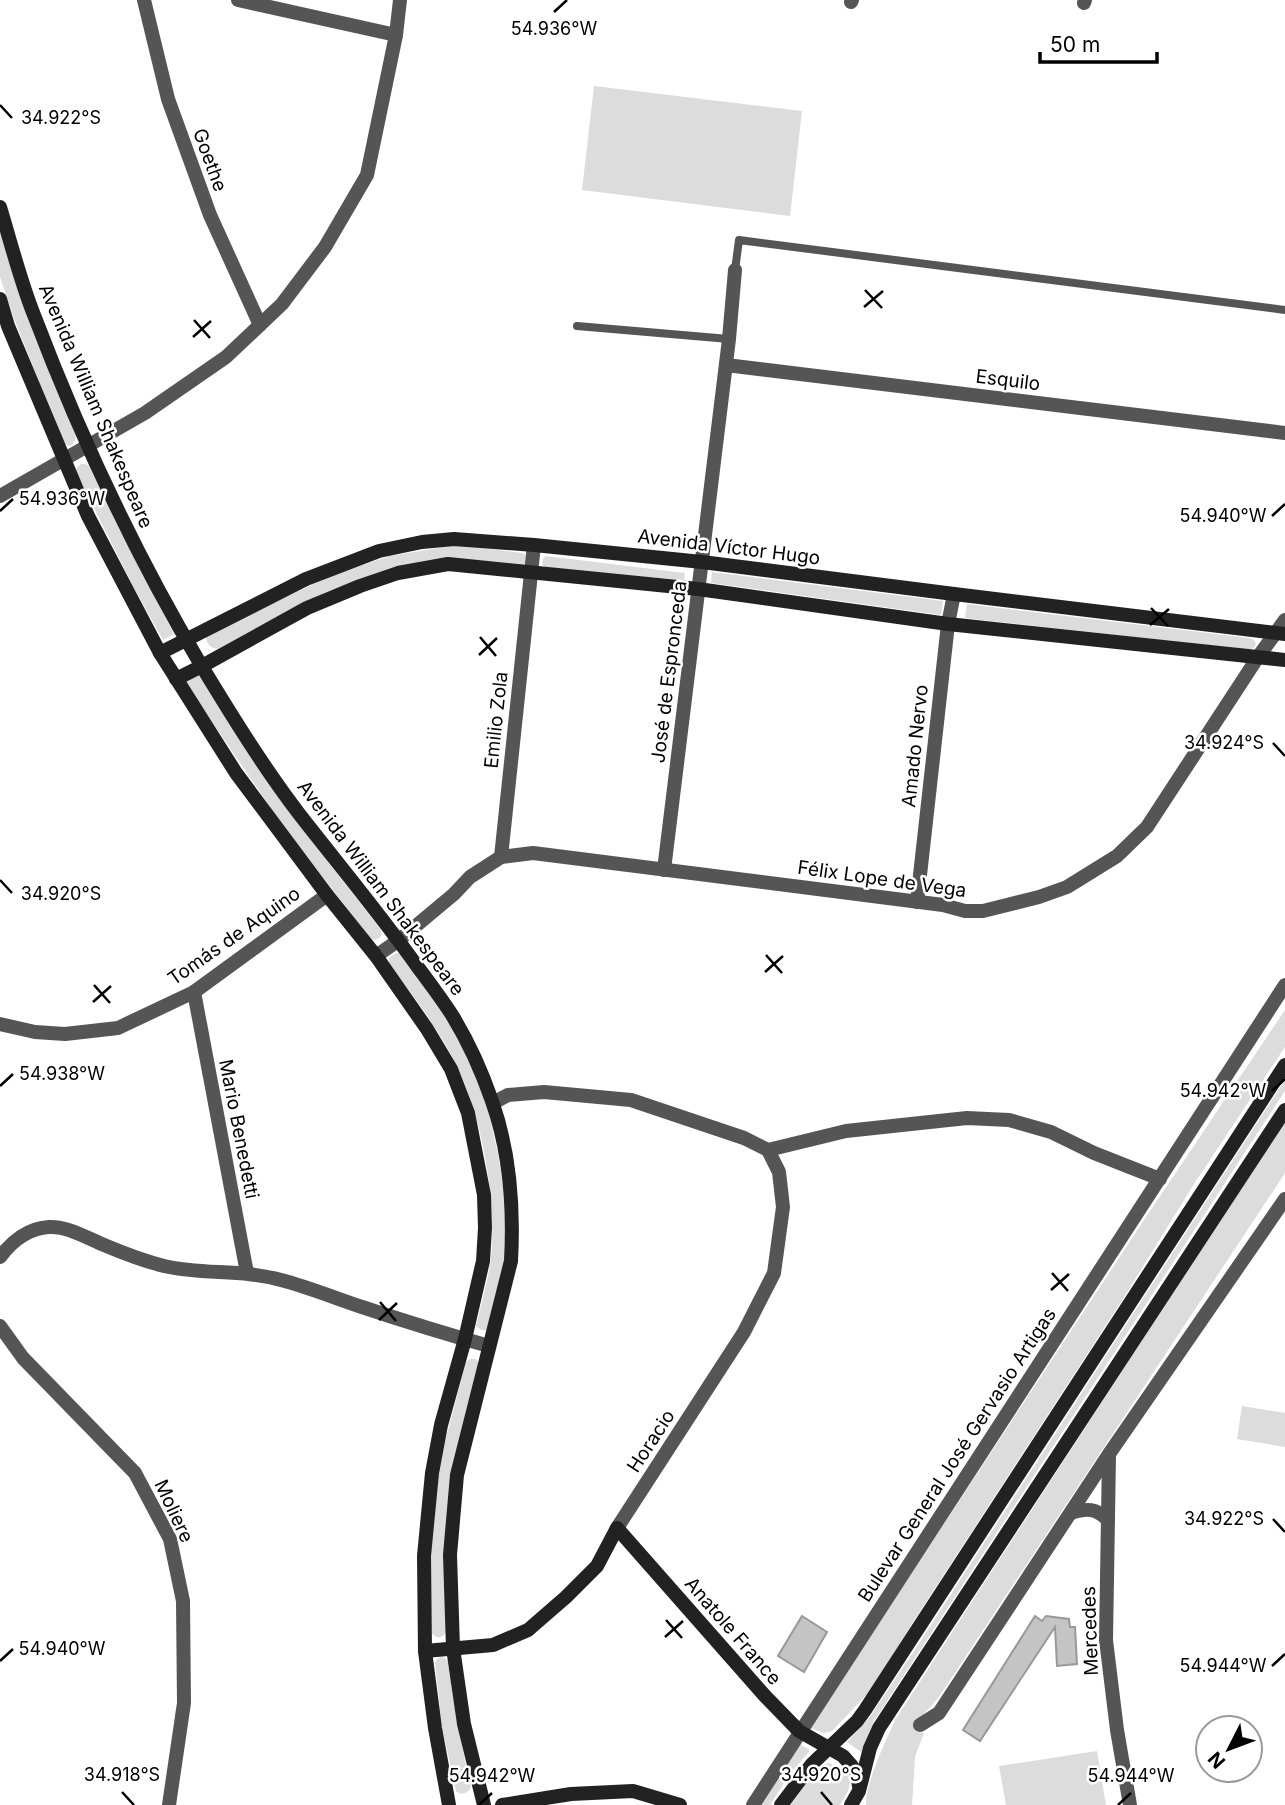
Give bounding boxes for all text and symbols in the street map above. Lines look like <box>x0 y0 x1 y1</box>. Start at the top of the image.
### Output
text: 54.936°W <box>511 18 597 39</box>
scale bar <box>1040 21 1157 65</box>
text: 50 m <box>1050 32 1100 57</box>
text: 34.922°S <box>21 107 101 128</box>
street label: Goethe <box>188 125 232 195</box>
street label: Avenida William Shakespeare <box>34 280 158 532</box>
street label: Esquilo <box>974 365 1042 395</box>
text: 54.936°W <box>19 488 105 509</box>
text: 54.940°W <box>1179 505 1267 526</box>
street label: Avenida Víctor Hugo <box>637 524 821 570</box>
street label: José de Espronceda <box>646 580 692 764</box>
street label: Emilio Zola <box>479 670 513 770</box>
street label: Amado Nervo <box>897 683 933 809</box>
text: 34.924°S <box>1184 732 1264 753</box>
street label: Avenida William Shakespeare <box>293 776 469 1000</box>
street label: Félix Lope de Vega <box>796 856 968 902</box>
street label: Tomás de Aquino <box>163 882 305 990</box>
text: 34.920°S <box>21 883 101 904</box>
street label: Mario Benedetti <box>214 1057 264 1201</box>
text: 54.938°W <box>19 1063 105 1084</box>
text: 54.942°W <box>1180 1080 1267 1101</box>
street label: Bulevar General José Gervasio Artigas <box>853 1304 1061 1606</box>
street label: Horacio <box>622 1405 680 1477</box>
street label: Moliere <box>149 1476 199 1546</box>
text: 34.922°S <box>1184 1508 1264 1529</box>
street label: Anatole France <box>680 1572 786 1690</box>
street label: Mercedes <box>1077 1586 1103 1676</box>
text: 54.940°W <box>18 1638 106 1659</box>
text: 54.944°W <box>1179 1655 1267 1676</box>
north arrow <box>1194 1714 1264 1784</box>
text: N <box>1203 1747 1230 1773</box>
text: 34.918°S <box>84 1764 160 1785</box>
text: 34.920°S <box>781 1764 861 1785</box>
text: 54.942°W <box>449 1765 536 1786</box>
text: 54.944°W <box>1087 1765 1175 1786</box>

